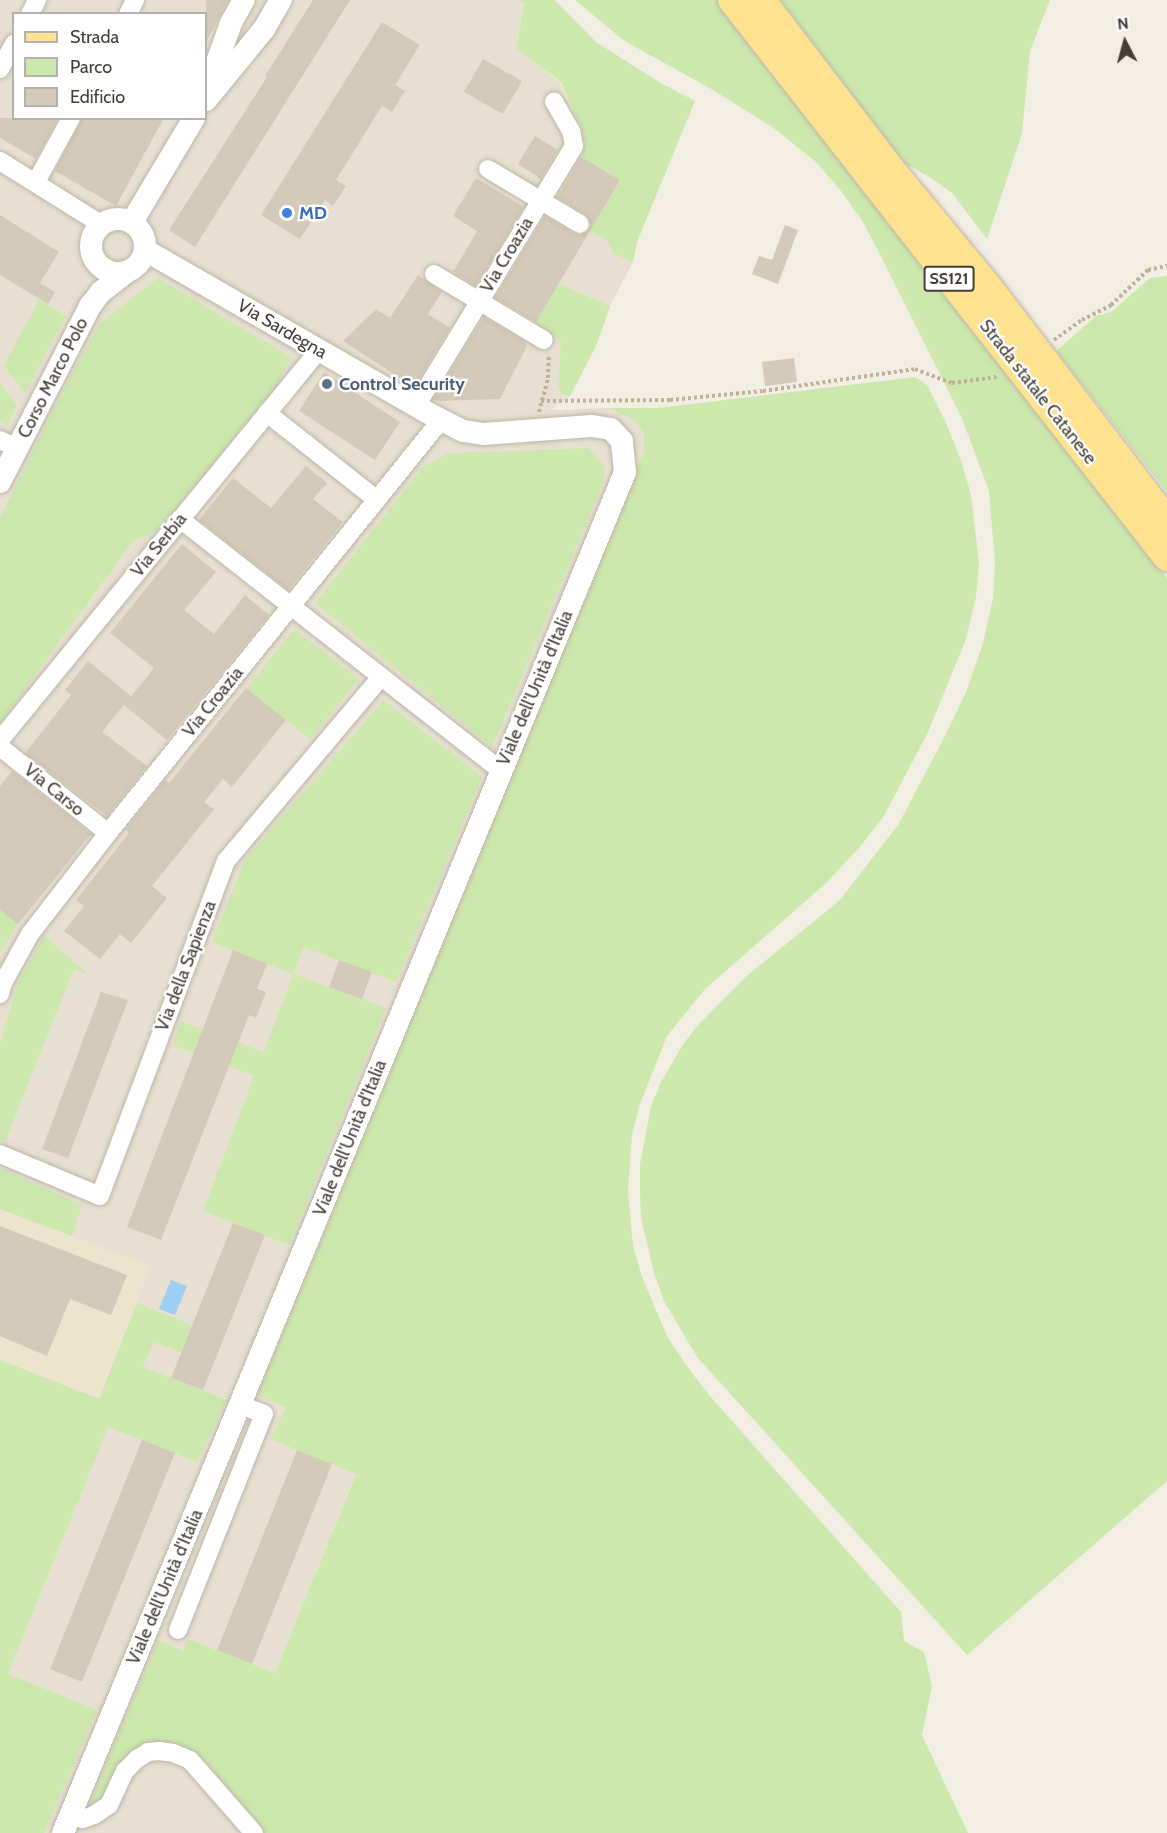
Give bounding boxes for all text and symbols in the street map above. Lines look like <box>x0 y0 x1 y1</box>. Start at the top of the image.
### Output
legend <box>12 12 207 120</box>
north arrow <box>1095 12 1155 72</box>
text: N <box>1116 14 1130 34</box>
text: Strada <box>70 26 119 48</box>
text: Parco <box>70 56 112 78</box>
text: Edificio <box>70 86 125 108</box>
place label: MD <box>299 202 327 224</box>
marker: MD <box>280 206 294 220</box>
street label: Via Croazia <box>476 213 538 297</box>
road number: SS121 <box>924 266 974 292</box>
street label: Via Sardegna <box>233 295 331 363</box>
street label: Corso Marco Polo <box>13 314 93 442</box>
street label: Strada statale Catanese <box>975 315 1101 469</box>
place label: Control Security <box>339 373 465 395</box>
marker: Control Security <box>320 377 334 391</box>
street label: Via Serbia <box>127 509 191 581</box>
street label: Viale dell'Unità d'Italia <box>493 607 577 769</box>
street label: Via Croazia <box>178 662 248 742</box>
street label: Via Carso <box>20 759 88 821</box>
street label: Via della Sapienza <box>151 898 221 1034</box>
street label: Viale dell'Unità d'Italia <box>309 1057 391 1219</box>
street label: Viale dell'Unità d'Italia <box>123 1506 207 1668</box>

